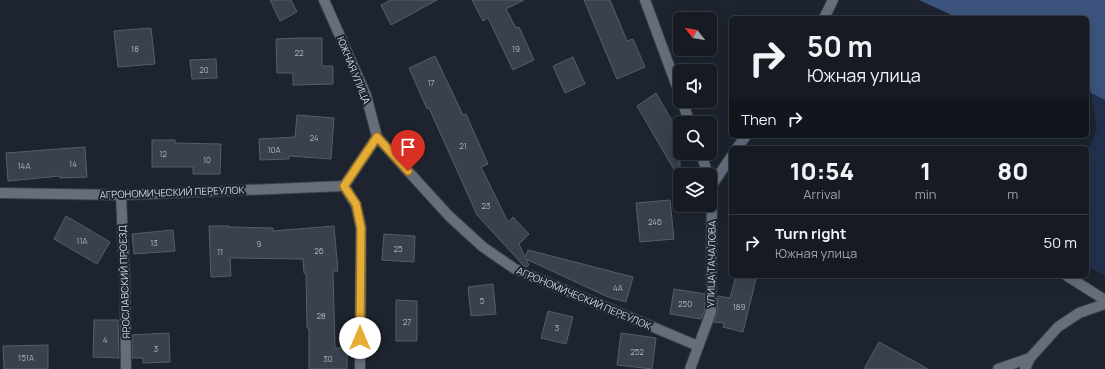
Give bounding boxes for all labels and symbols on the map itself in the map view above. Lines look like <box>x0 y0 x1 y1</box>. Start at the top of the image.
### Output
north arrow <box>673 12 717 56</box>
street label: ЮЖНАЯ УЛИЦА <box>334 34 374 107</box>
house number: 18 <box>131 43 139 54</box>
house number: 19 <box>512 43 520 54</box>
house number: 22 <box>294 47 304 58</box>
house number: 20 <box>199 64 209 75</box>
house number: 17 <box>427 77 435 88</box>
pin <box>391 130 425 171</box>
house number: 24 <box>309 132 319 143</box>
house number: 21 <box>459 140 467 151</box>
house number: 10А <box>267 144 281 155</box>
house number: 12 <box>159 148 167 159</box>
house number: 10 <box>203 154 211 165</box>
house number: 14 <box>69 158 77 169</box>
house number: 14А <box>18 160 30 171</box>
street label: АГРОНОМИЧЕСКИЙ ПЕРЕУЛОК <box>99 182 245 202</box>
house number: 23 <box>482 200 490 211</box>
house number: 246 <box>648 216 662 227</box>
street label: УЛИЦА ТАЧАЛОВА <box>703 220 719 308</box>
street label: ЯРОСЛАВСКИЙ ПРОЕЗД <box>115 225 133 339</box>
house number: 11А <box>76 235 88 246</box>
house number: 13 <box>150 237 158 248</box>
house number: 9 <box>257 238 262 249</box>
house number: 25 <box>393 243 403 254</box>
house number: 26 <box>314 245 324 256</box>
house number: 11 <box>217 246 223 257</box>
street label: АГРОНОМИЧЕСКИЙ ПЕРЕУЛОК <box>515 263 653 333</box>
house number: 4А <box>613 282 623 293</box>
house number: 5 <box>480 295 485 306</box>
house number: 250 <box>678 298 692 309</box>
house number: 189 <box>733 301 745 312</box>
house number: 28 <box>316 310 326 321</box>
house number: 27 <box>403 316 411 327</box>
position arrow <box>339 317 381 359</box>
house number: 3 <box>555 322 559 333</box>
house number: 4 <box>103 334 108 345</box>
house number: 3 <box>154 343 158 354</box>
house number: 252 <box>630 346 644 357</box>
house number: 151А <box>18 352 34 363</box>
house number: 30 <box>323 353 333 364</box>

